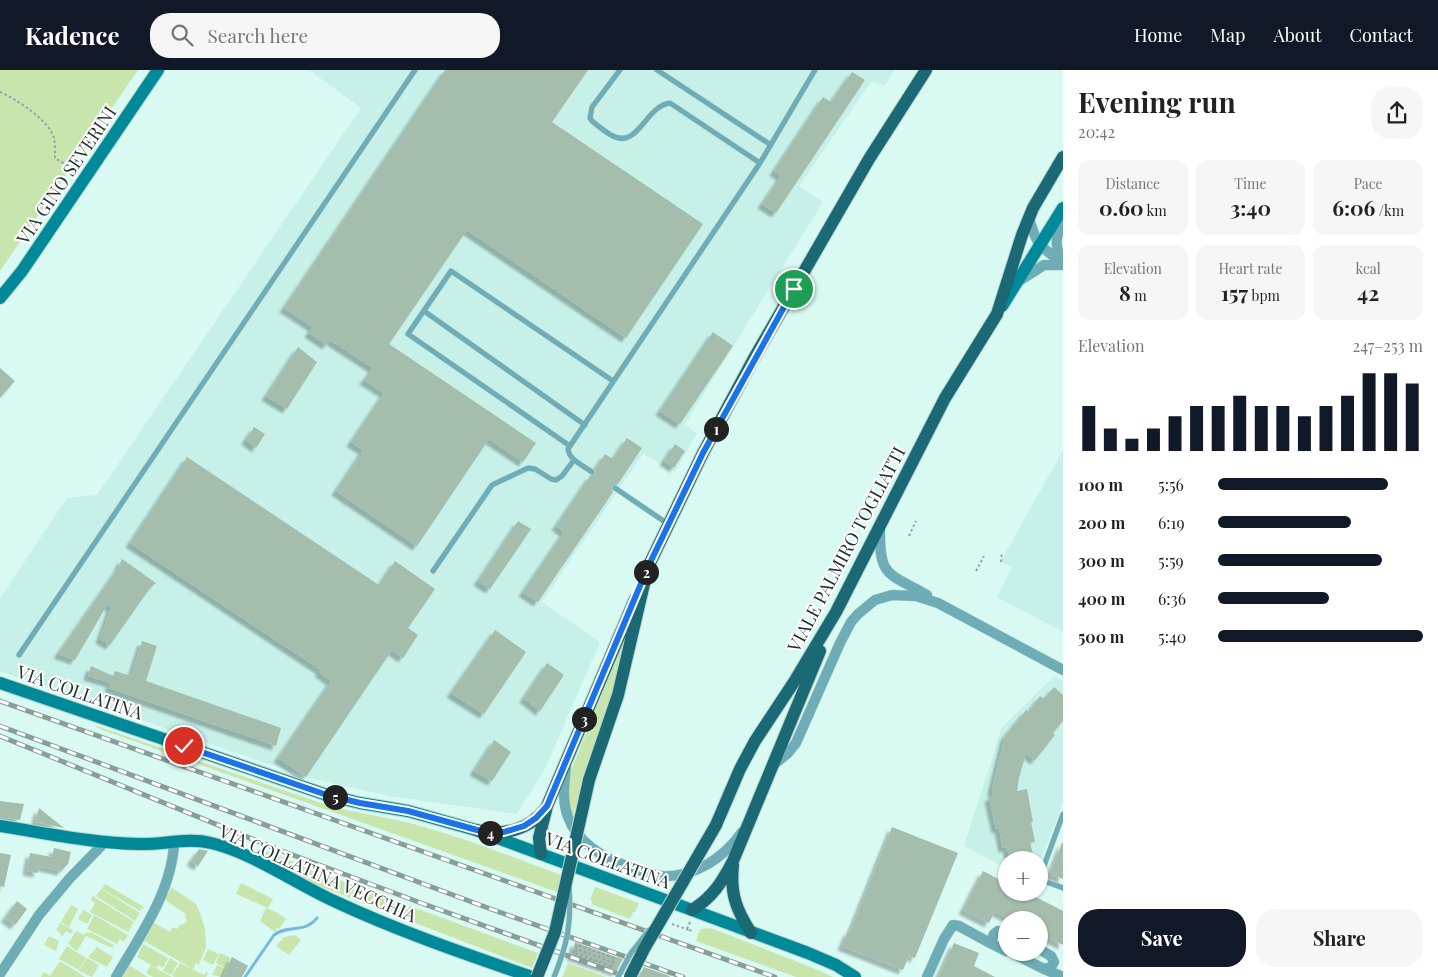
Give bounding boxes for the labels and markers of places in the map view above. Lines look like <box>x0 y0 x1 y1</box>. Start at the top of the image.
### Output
pin <box>773 268 815 310</box>
pin: 1 <box>704 416 728 442</box>
pin: 2 <box>634 560 658 584</box>
pin: 3 <box>572 706 596 732</box>
pin <box>163 725 205 767</box>
pin: 5 <box>322 784 348 810</box>
pin: 4 <box>478 820 502 846</box>

